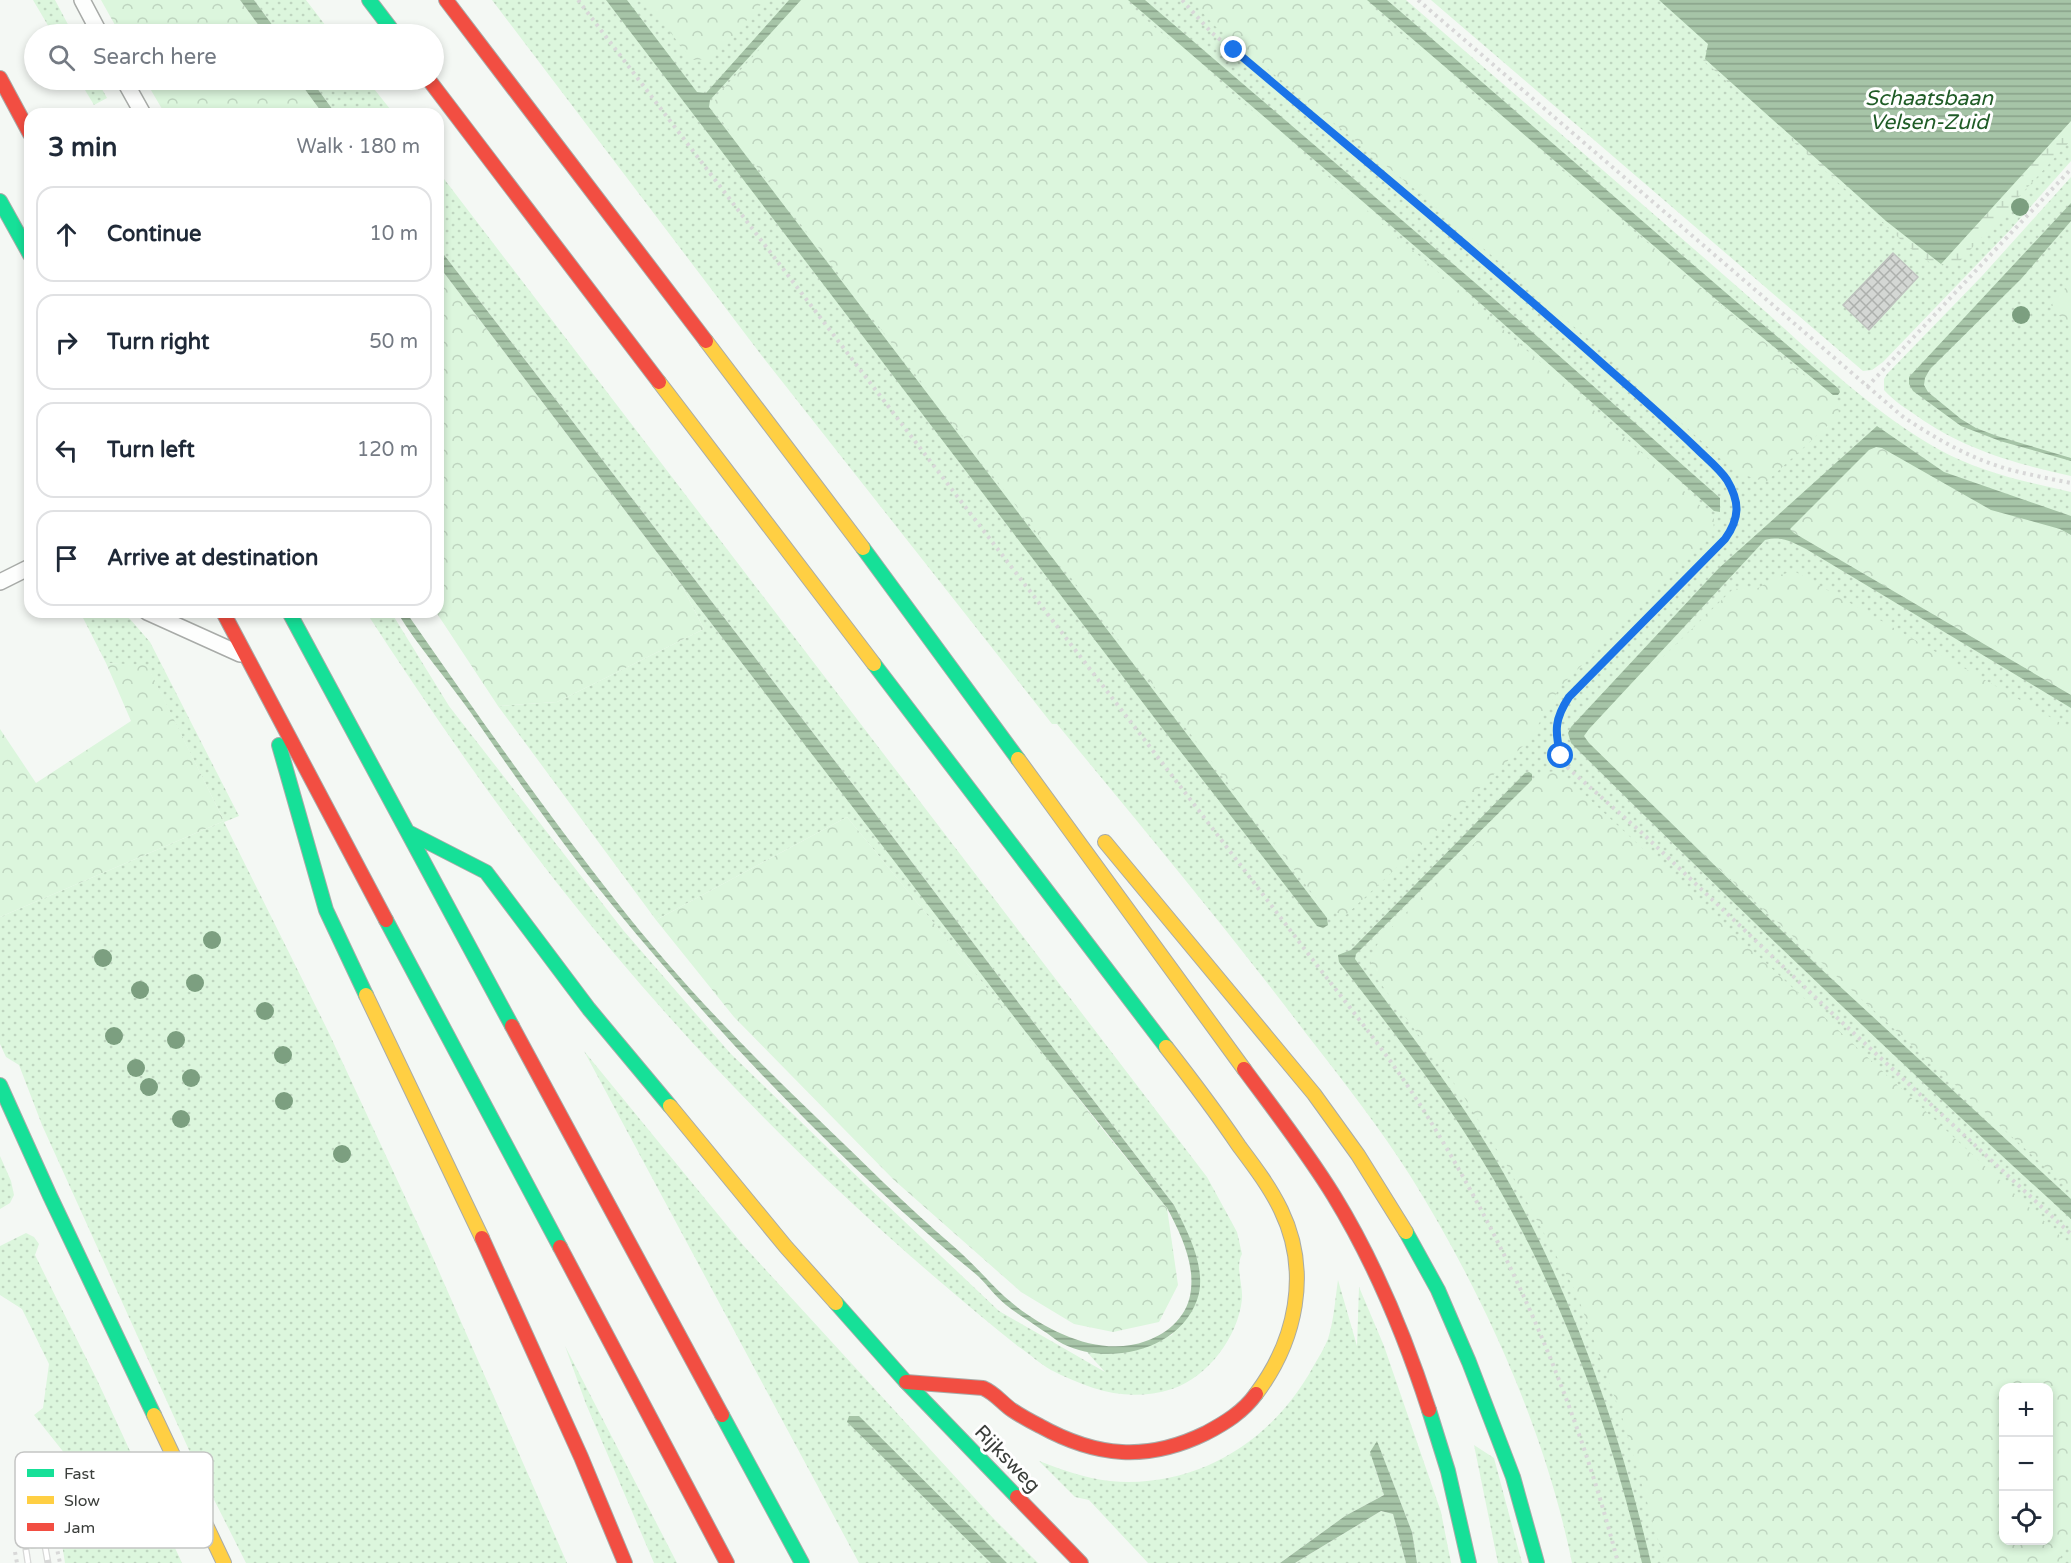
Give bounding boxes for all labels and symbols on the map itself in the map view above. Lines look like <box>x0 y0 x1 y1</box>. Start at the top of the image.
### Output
route end <box>1220 36 1246 62</box>
water label: Schaatsbaan Velsen-Zuid <box>1865 86 1994 135</box>
route start <box>1547 742 1573 768</box>
street label: Rijksweg <box>969 1420 1045 1498</box>
legend <box>15 1452 213 1548</box>
text: Fast <box>64 1464 95 1484</box>
text: Slow <box>64 1491 100 1511</box>
text: Jam <box>64 1518 95 1538</box>

